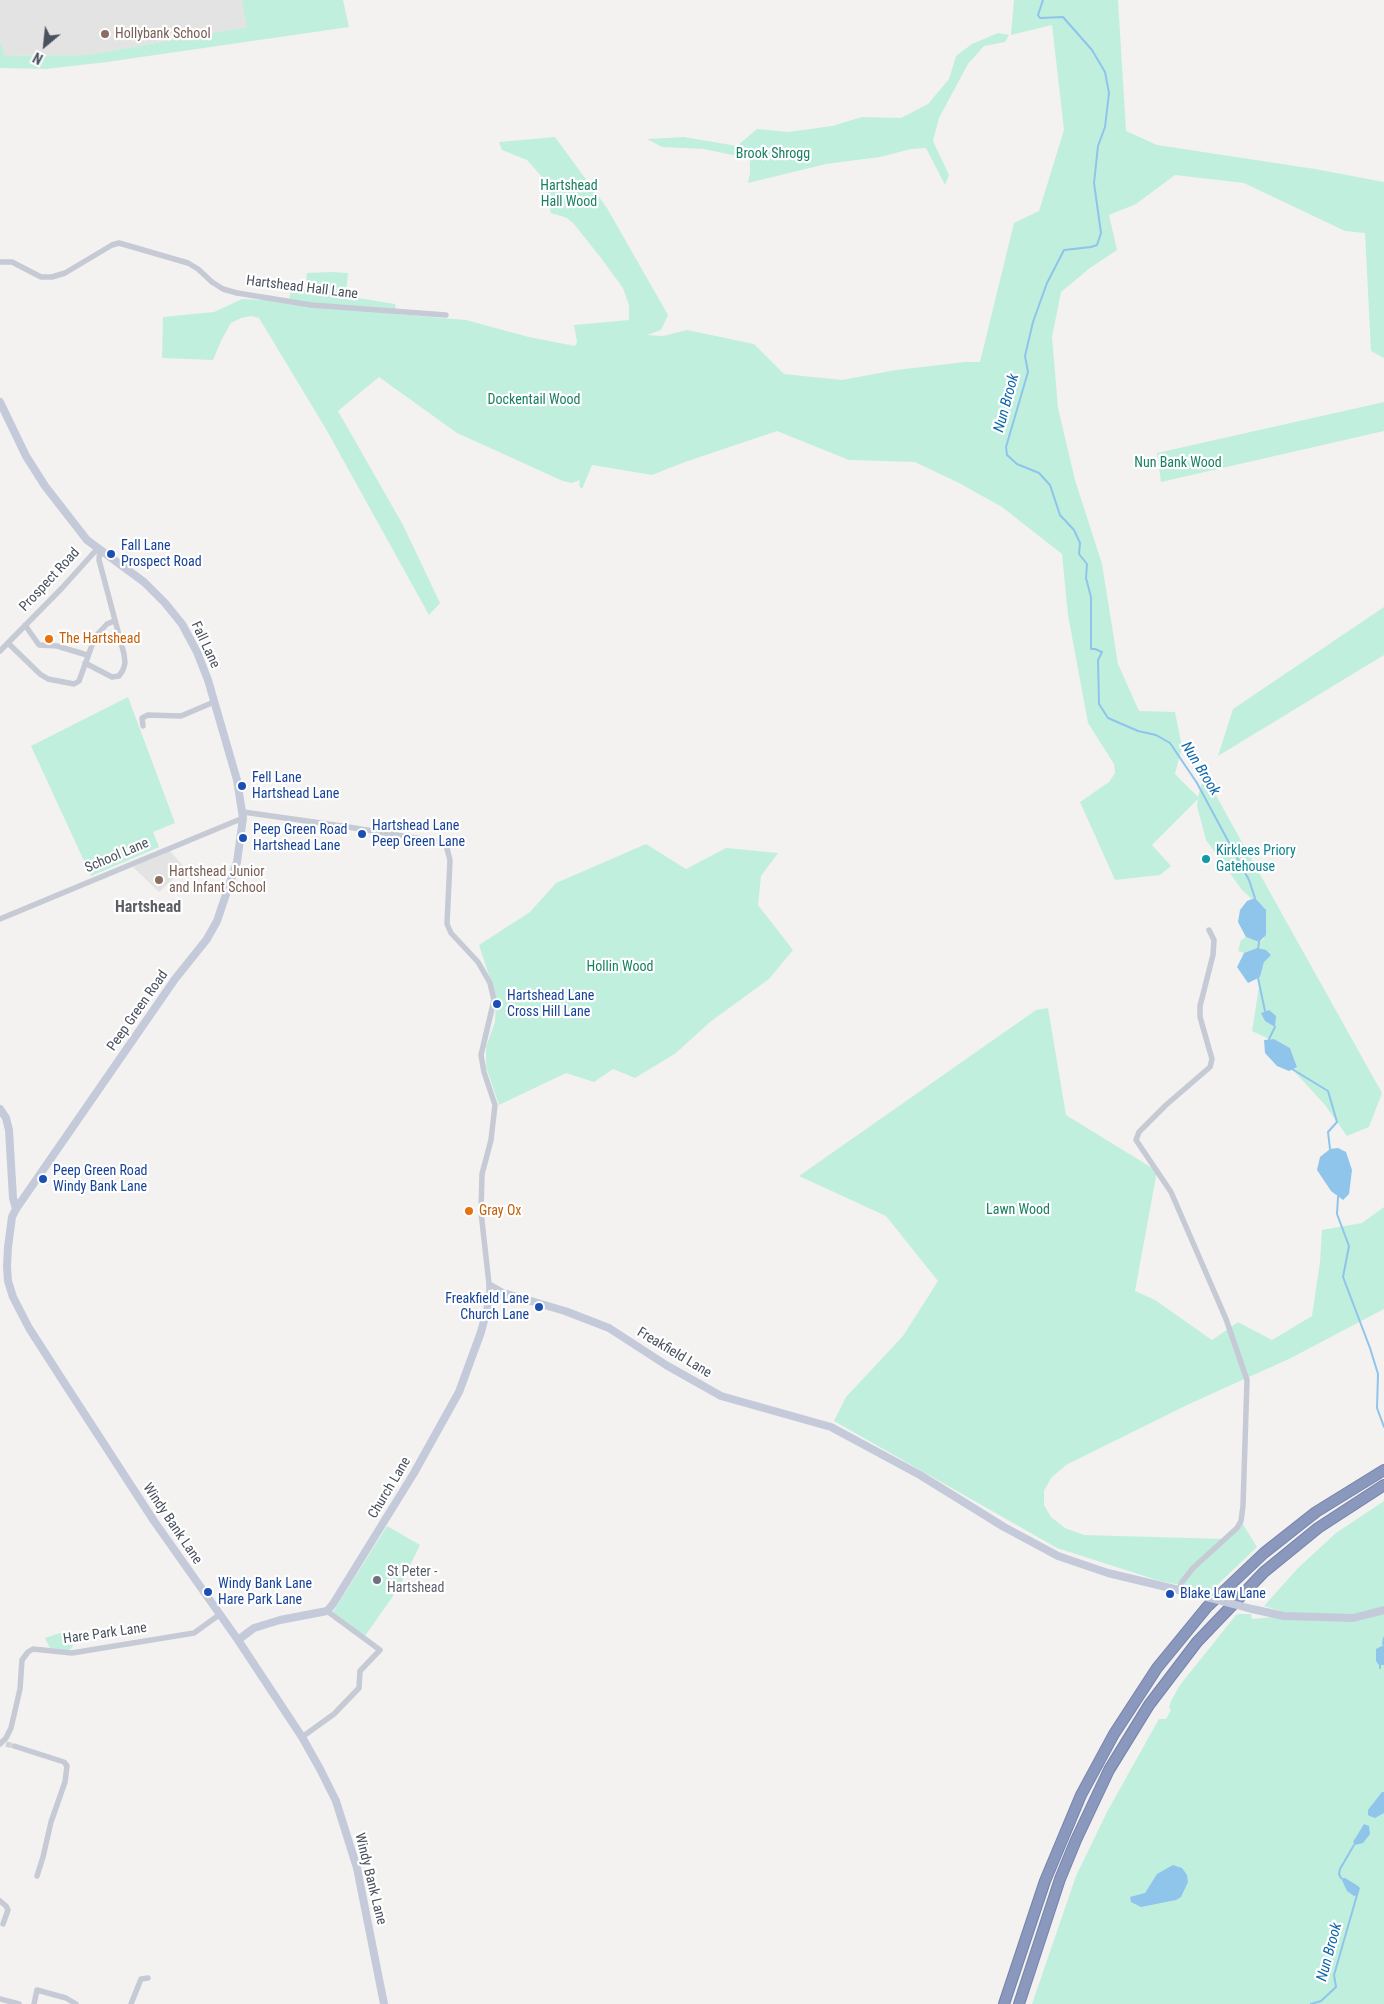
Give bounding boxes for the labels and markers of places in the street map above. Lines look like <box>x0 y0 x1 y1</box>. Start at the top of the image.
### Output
place label: Hollybank School <box>115 26 211 42</box>
marker: Hollybank School <box>99 28 111 40</box>
place label: Fall Lane Prospect Road <box>121 538 202 570</box>
marker: Fall Lane Prospect Road <box>105 548 117 560</box>
place label: The Hartshead <box>59 631 140 647</box>
marker: The Hartshead <box>43 633 55 645</box>
place label: Fell Lane Hartshead Lane <box>252 770 339 802</box>
marker: Fell Lane Hartshead Lane <box>236 780 248 792</box>
place label: Hartshead Lane Peep Green Lane <box>372 818 465 850</box>
place label: Peep Green Road Hartshead Lane <box>253 822 348 854</box>
marker: Hartshead Lane Peep Green Lane <box>356 828 368 840</box>
marker: Peep Green Road Hartshead Lane <box>237 832 249 844</box>
place label: Kirklees Priory Gatehouse <box>1216 843 1296 876</box>
marker: Kirklees Priory Gatehouse <box>1200 853 1212 865</box>
place label: Hartshead Junior and Infant School <box>169 864 266 896</box>
marker: Hartshead Junior and Infant School <box>153 874 165 886</box>
place label: Hartshead Lane Cross Hill Lane <box>507 988 594 1020</box>
marker: Hartshead Lane Cross Hill Lane <box>491 998 503 1010</box>
place label: Peep Green Road Windy Bank Lane <box>53 1163 148 1196</box>
marker: Peep Green Road Windy Bank Lane <box>37 1173 49 1185</box>
place label: Gray Ox <box>479 1203 521 1219</box>
marker: Gray Ox <box>463 1205 475 1217</box>
place label: Freakfield Lane Church Lane <box>445 1291 529 1324</box>
marker: Freakfield Lane Church Lane <box>533 1301 545 1313</box>
place label: St Peter - Hartshead <box>387 1564 444 1596</box>
marker: St Peter - Hartshead <box>371 1574 383 1586</box>
place label: Windy Bank Lane Hare Park Lane <box>218 1576 312 1608</box>
marker: Windy Bank Lane Hare Park Lane <box>202 1586 214 1598</box>
place label: Blake Law Lane <box>1180 1586 1266 1602</box>
marker: Blake Law Lane <box>1164 1588 1176 1600</box>

